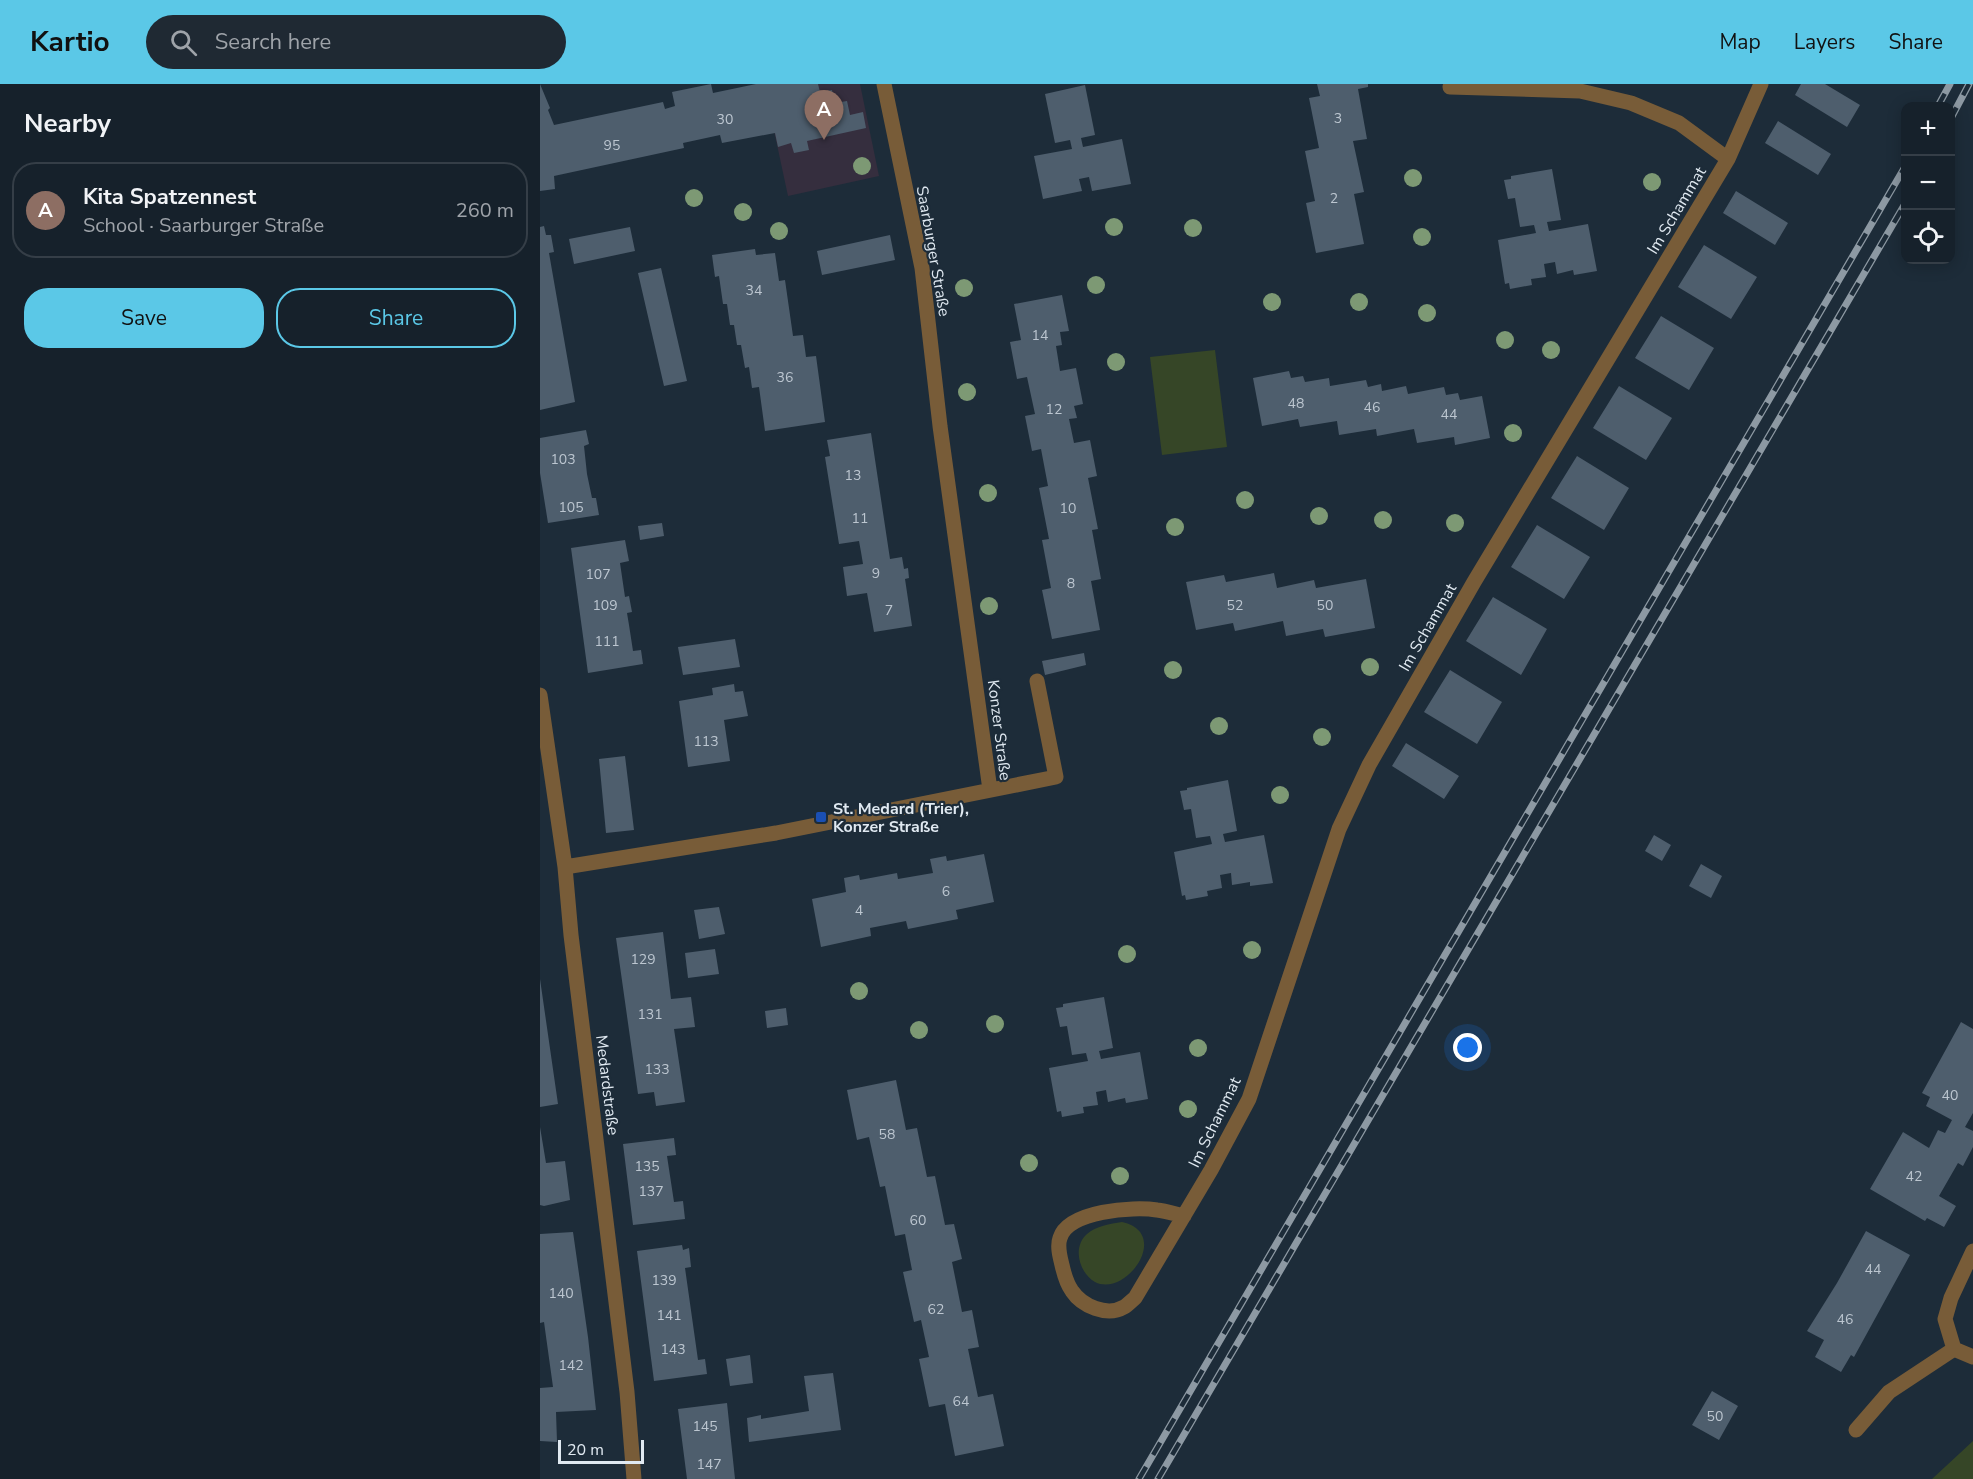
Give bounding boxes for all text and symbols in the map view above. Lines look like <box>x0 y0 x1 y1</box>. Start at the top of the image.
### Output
search box <box>146 15 566 69</box>
text: Kartio <box>30 23 110 61</box>
icon: search <box>167 26 200 59</box>
text: Search here <box>215 27 331 57</box>
text: Map <box>1719 28 1761 56</box>
text: Layers <box>1794 28 1855 56</box>
text: Share <box>1888 28 1943 56</box>
pin: A <box>804 91 844 140</box>
map controls <box>1901 102 1955 264</box>
button: + <box>1901 102 1955 156</box>
text: Nearby <box>24 106 111 141</box>
house number: 3 <box>1334 109 1342 128</box>
house number: 30 <box>717 110 733 129</box>
house number: 95 <box>604 136 620 155</box>
button: − <box>1901 156 1955 210</box>
street label: Im Schammat <box>1642 162 1712 258</box>
text: Kita Spatzennest <box>83 182 256 212</box>
street label: Saarburger Straße <box>911 184 955 318</box>
house number: 2 <box>1330 189 1338 208</box>
text: A <box>38 197 53 224</box>
text: 260 m <box>456 197 514 224</box>
button: locate <box>1901 210 1955 264</box>
text: School · Saarburger Straße <box>83 212 324 239</box>
house number: 34 <box>746 281 762 300</box>
button: Save <box>24 288 264 348</box>
button: Share <box>276 288 516 348</box>
house number: 14 <box>1032 326 1048 345</box>
house number: 36 <box>777 368 793 387</box>
house number: 48 <box>1288 394 1304 413</box>
house number: 46 <box>1364 398 1380 417</box>
house number: 12 <box>1046 400 1062 419</box>
house number: 44 <box>1441 405 1457 424</box>
house number: 103 <box>550 450 576 469</box>
house number: 13 <box>845 466 861 485</box>
house number: 105 <box>558 498 584 517</box>
house number: 10 <box>1060 499 1076 518</box>
house number: 11 <box>852 509 868 528</box>
house number: 9 <box>872 564 880 583</box>
house number: 107 <box>585 565 611 584</box>
house number: 8 <box>1067 574 1075 593</box>
street label: Im Schammat <box>1394 579 1462 676</box>
house number: 109 <box>592 596 618 615</box>
house number: 52 <box>1227 596 1243 615</box>
house number: 50 <box>1317 596 1333 615</box>
house number: 7 <box>885 601 893 620</box>
house number: 111 <box>594 632 620 651</box>
street label: Konzer Straße <box>982 679 1016 782</box>
house number: 113 <box>693 732 719 751</box>
place label: St. Medard (Trier), Konzer Straße <box>833 798 969 838</box>
marker: St. Medard (Trier), Konzer Straße <box>814 810 828 824</box>
house number: 6 <box>942 882 950 901</box>
house number: 4 <box>855 901 863 920</box>
house number: 129 <box>630 950 656 969</box>
house number: 131 <box>637 1005 663 1024</box>
your location <box>1453 1033 1482 1062</box>
street label: Medardstraße <box>590 1034 624 1136</box>
house number: 133 <box>644 1060 670 1079</box>
street label: Im Schammat <box>1183 1073 1246 1171</box>
house number: 40 <box>1942 1086 1958 1105</box>
house number: 58 <box>879 1125 895 1144</box>
house number: 135 <box>634 1157 660 1176</box>
house number: 42 <box>1906 1167 1922 1186</box>
house number: 137 <box>638 1182 664 1201</box>
house number: 60 <box>910 1211 926 1230</box>
house number: 44 <box>1865 1260 1881 1279</box>
house number: 139 <box>651 1271 677 1290</box>
house number: 140 <box>548 1284 574 1303</box>
house number: 62 <box>928 1300 944 1319</box>
house number: 141 <box>656 1306 682 1325</box>
house number: 46 <box>1837 1310 1853 1329</box>
house number: 143 <box>660 1340 686 1359</box>
house number: 142 <box>558 1356 584 1375</box>
house number: 64 <box>953 1392 969 1411</box>
house number: 50 <box>1707 1407 1723 1426</box>
house number: 145 <box>692 1417 718 1436</box>
scale bar <box>558 1437 644 1464</box>
text: 20 m <box>567 1439 604 1461</box>
house number: 147 <box>696 1455 722 1474</box>

